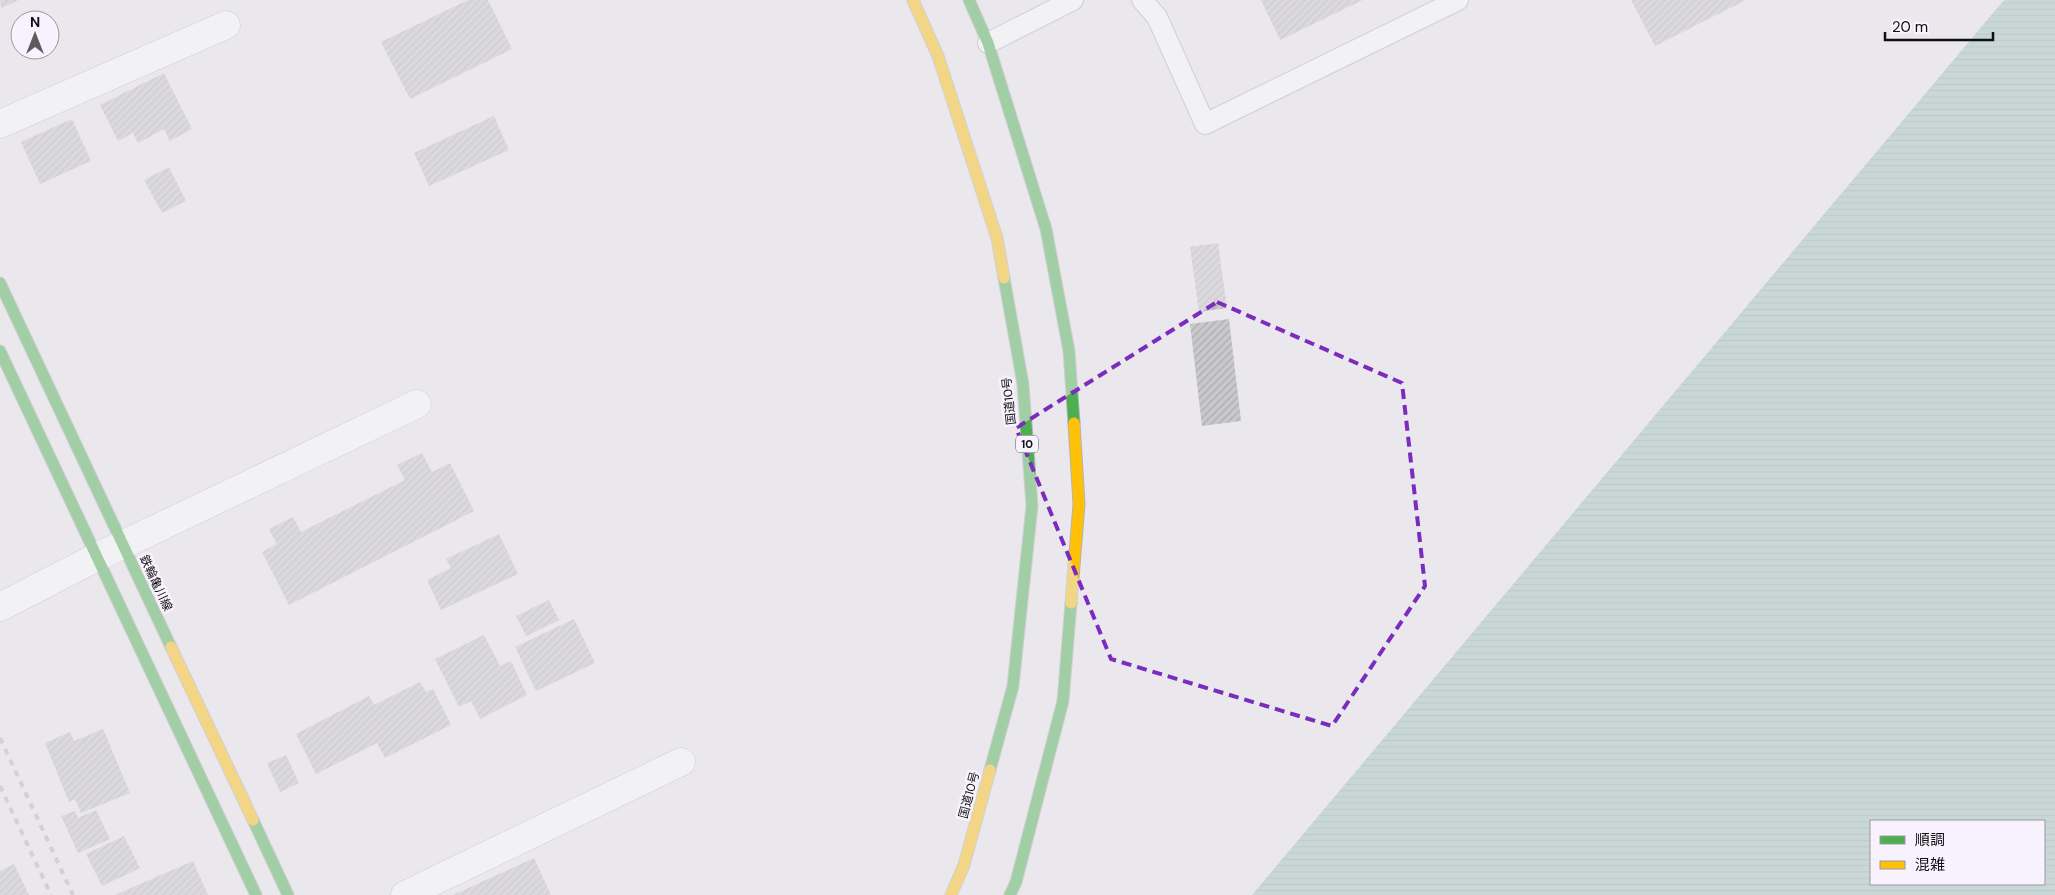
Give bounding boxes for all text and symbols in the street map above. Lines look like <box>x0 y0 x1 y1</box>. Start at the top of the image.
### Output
north arrow <box>10 10 60 60</box>
scale bar <box>1885 10 1992 42</box>
text: N <box>30 13 40 31</box>
text: 20 m <box>1892 17 1928 37</box>
street label: 国道10号 <box>999 376 1019 426</box>
road number: 10 <box>1016 436 1038 452</box>
street label: 鉄輪亀川線 <box>136 552 176 614</box>
street label: 国道10号 <box>955 770 983 820</box>
legend <box>1870 820 2045 885</box>
text: 順調 <box>1915 830 1945 850</box>
text: 混雑 <box>1915 855 1945 875</box>

